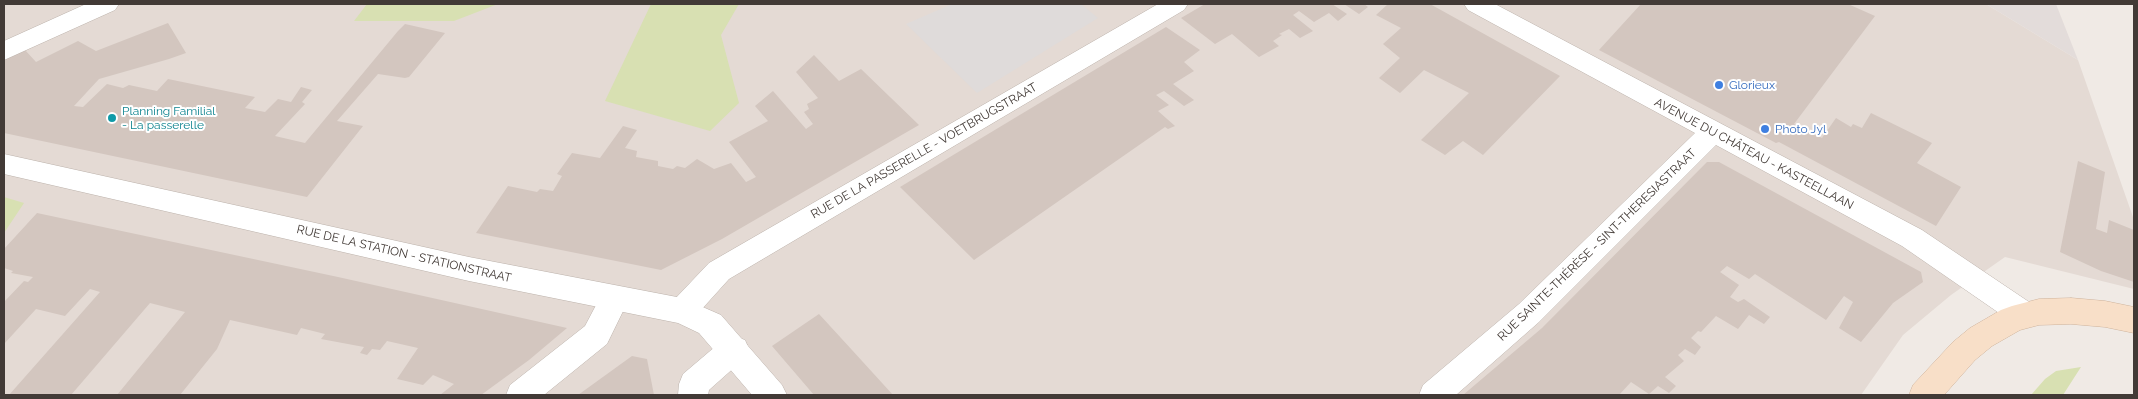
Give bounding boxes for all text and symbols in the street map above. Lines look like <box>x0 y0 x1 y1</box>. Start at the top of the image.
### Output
place label: Glorieux <box>1729 78 1775 92</box>
marker: Glorieux <box>1713 79 1725 91</box>
street label: RUE DE LA PASSERELLE - VOETBRUGSTRAAT <box>808 80 1040 222</box>
street label: AVENUE DU CHÂTEAU - KASTEELLAAN <box>1652 95 1856 213</box>
place label: Planning Familial - La passerelle <box>122 104 216 132</box>
marker: Planning Familial - La passerelle <box>106 112 118 124</box>
place label: Photo Jyl <box>1775 122 1826 136</box>
marker: Photo Jyl <box>1759 123 1771 135</box>
street label: RUE SAINTE-THÉRÈSE - SINT-THERESIASTRAAT <box>1495 146 1699 344</box>
street label: RUE DE LA STATION - STATIONSTRAAT <box>295 222 513 286</box>

